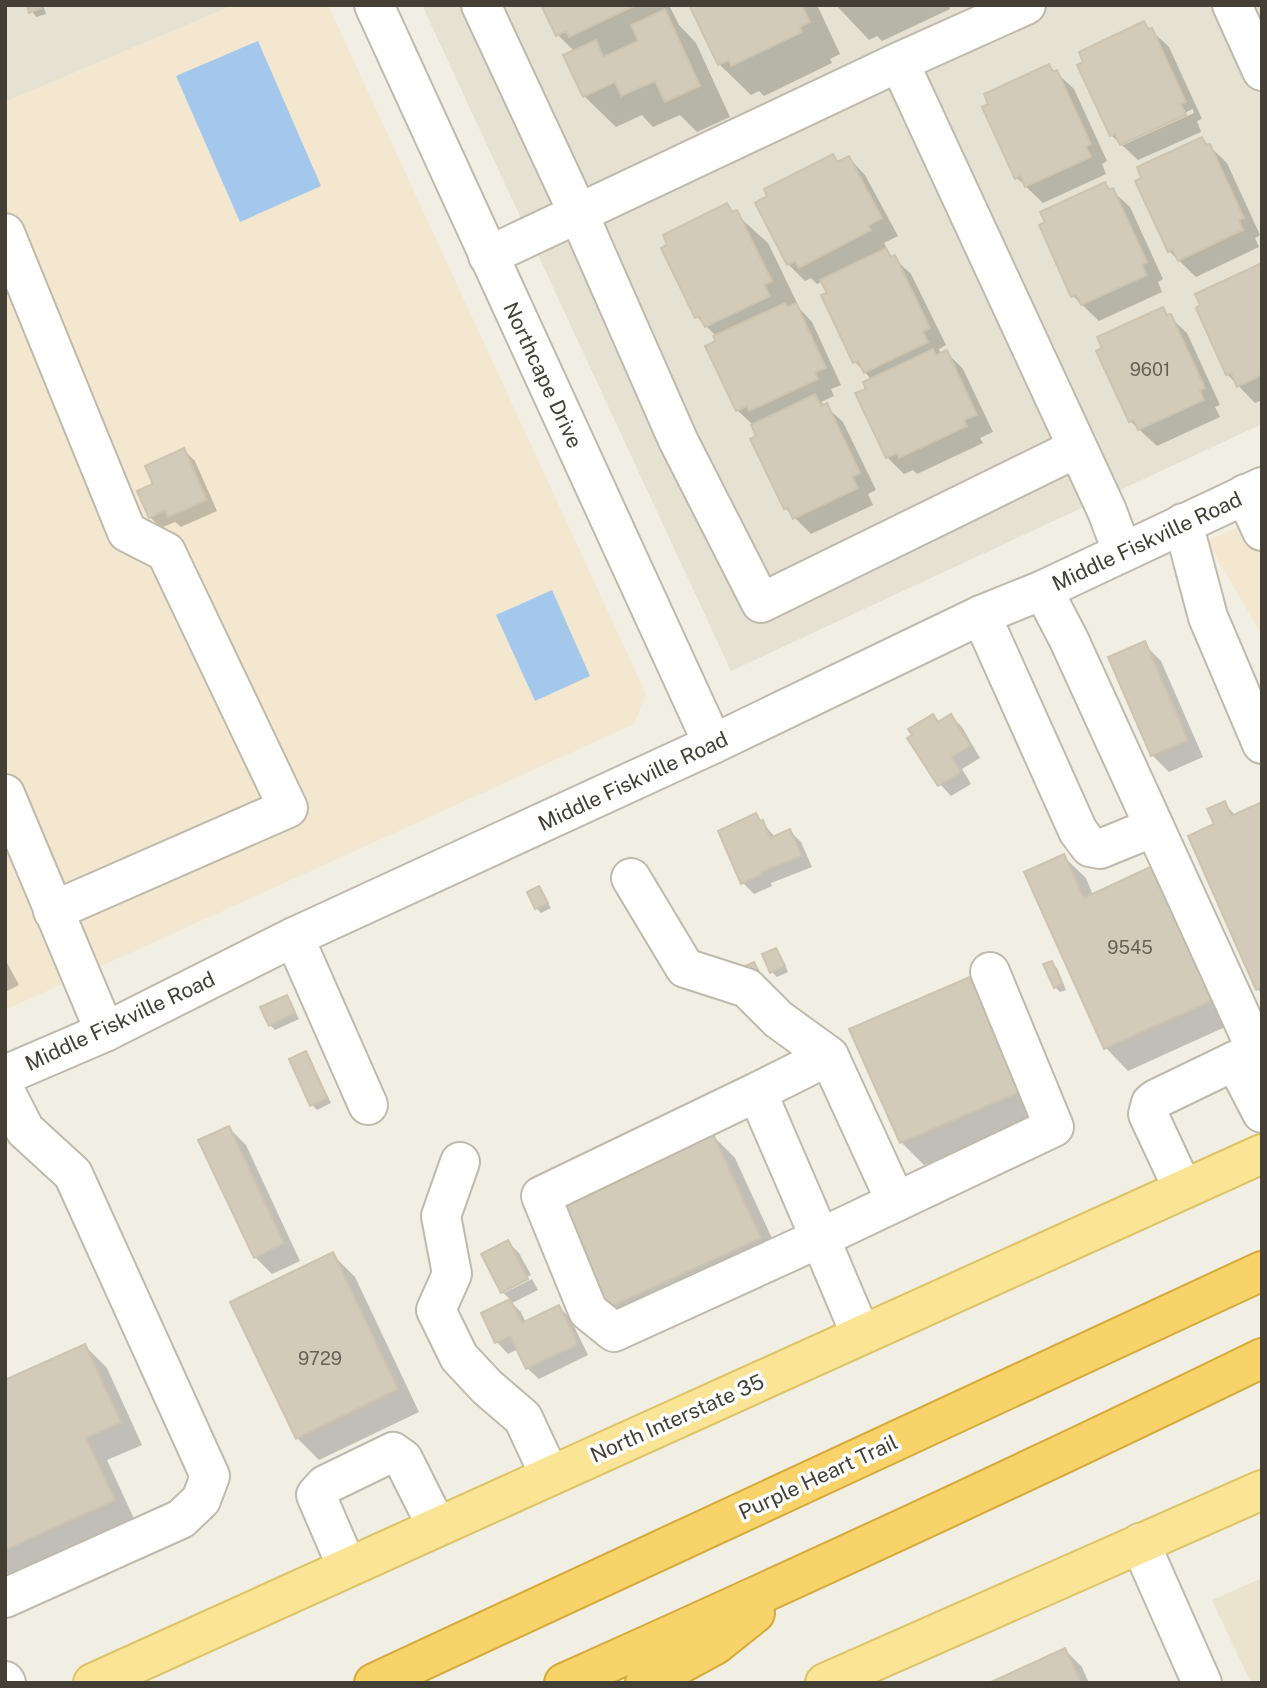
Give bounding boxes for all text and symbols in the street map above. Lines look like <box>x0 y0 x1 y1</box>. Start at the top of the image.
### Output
street label: Northcape Drive <box>498 298 588 452</box>
house number: 9601 <box>1130 359 1170 380</box>
street label: Middle Fiskville Road <box>1048 486 1246 596</box>
street label: Middle Fiskville Road <box>534 726 732 836</box>
house number: 9545 <box>1107 937 1153 958</box>
street label: Middle Fiskville Road <box>21 966 219 1076</box>
house number: 9729 <box>298 1348 342 1369</box>
street label: North Interstate 35 <box>586 1368 768 1468</box>
street label: Purple Heart Trail <box>735 1429 901 1525</box>

